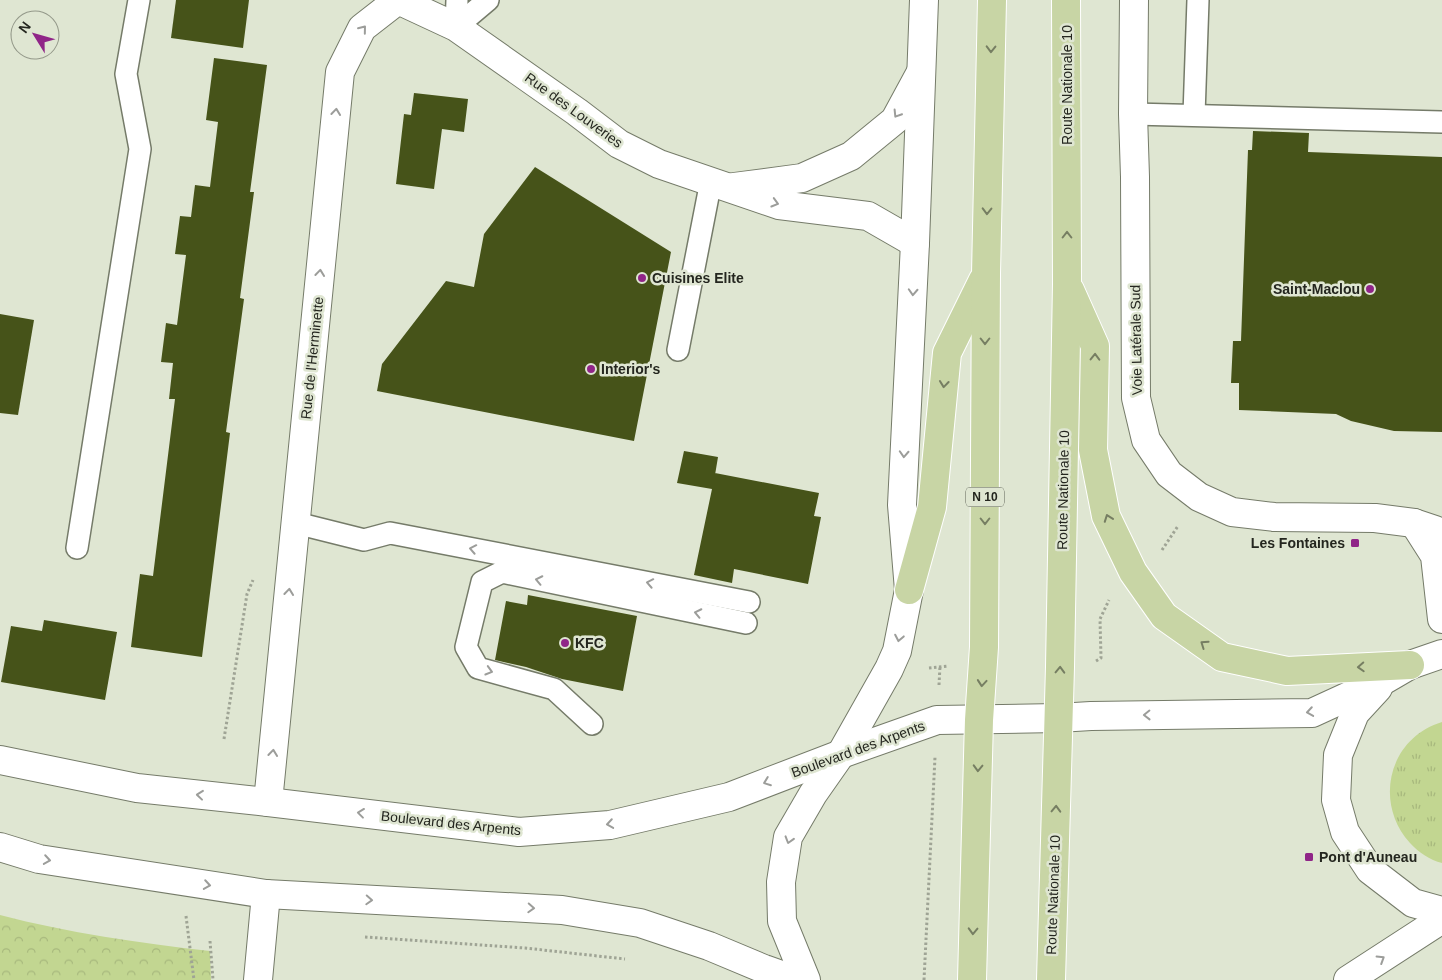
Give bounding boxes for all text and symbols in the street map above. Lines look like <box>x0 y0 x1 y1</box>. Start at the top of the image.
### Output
north arrow <box>10 10 60 60</box>
text: N <box>15 18 34 36</box>
street label: Route Nationale 10 <box>1059 25 1075 145</box>
one-way arrow <box>358 26 367 35</box>
one-way arrow <box>985 45 996 53</box>
street label: Rue des Louveries <box>522 69 626 151</box>
one-way arrow <box>330 107 341 115</box>
one-way arrow <box>894 109 904 118</box>
one-way arrow <box>770 198 779 208</box>
one-way arrow <box>982 208 992 215</box>
one-way arrow <box>1062 231 1072 239</box>
one-way arrow <box>315 269 326 277</box>
place label: Cuisines Elite <box>652 270 744 286</box>
marker: Cuisines Elite <box>636 272 648 284</box>
place label: Saint-Maclou <box>1273 281 1360 297</box>
marker: Saint-Maclou <box>1364 283 1376 295</box>
street label: Voie Latérale Sud <box>1127 285 1145 395</box>
one-way arrow <box>907 288 918 296</box>
street label: Rue de l'Herminette <box>298 296 326 420</box>
one-way arrow <box>980 337 990 345</box>
one-way arrow <box>1090 353 1100 360</box>
place label: Interior's <box>601 361 661 377</box>
marker: Interior's <box>585 363 597 375</box>
one-way arrow <box>939 381 950 389</box>
street label: Route Nationale 10 <box>1054 430 1072 550</box>
one-way arrow <box>899 451 910 459</box>
road number: N 10 <box>966 488 1004 507</box>
one-way arrow <box>1104 514 1114 523</box>
one-way arrow <box>980 517 990 525</box>
place label: Les Fontaines <box>1251 535 1345 551</box>
marker: Les Fontaines <box>1349 537 1361 549</box>
one-way arrow <box>469 544 477 554</box>
one-way arrow <box>535 575 543 586</box>
one-way arrow <box>645 578 654 588</box>
one-way arrow <box>283 587 294 595</box>
one-way arrow <box>694 608 703 619</box>
one-way arrow <box>895 633 905 642</box>
place label: KFC <box>575 635 604 651</box>
marker: KFC <box>559 637 571 649</box>
one-way arrow <box>1200 641 1210 650</box>
one-way arrow <box>1357 662 1365 673</box>
one-way arrow <box>484 665 493 676</box>
one-way arrow <box>1054 665 1065 673</box>
one-way arrow <box>977 679 988 687</box>
one-way arrow <box>1305 706 1313 717</box>
one-way arrow <box>1143 710 1151 720</box>
street label: Boulevard des Arpents <box>789 717 927 781</box>
one-way arrow <box>267 749 278 757</box>
one-way arrow <box>973 765 983 773</box>
one-way arrow <box>763 776 771 786</box>
one-way arrow <box>196 790 204 801</box>
one-way arrow <box>1050 805 1061 813</box>
one-way arrow <box>357 808 365 819</box>
street label: Boulevard des Arpents <box>380 808 522 838</box>
one-way arrow <box>606 818 614 829</box>
one-way arrow <box>784 835 794 844</box>
street label: Route Nationale 10 <box>1043 835 1063 955</box>
place label: Pont d'Auneau <box>1319 849 1417 865</box>
marker: Pont d'Auneau <box>1303 851 1315 863</box>
one-way arrow <box>42 855 51 865</box>
one-way arrow <box>203 880 212 890</box>
one-way arrow <box>365 894 373 905</box>
one-way arrow <box>527 903 535 914</box>
one-way arrow <box>968 927 979 935</box>
one-way arrow <box>1375 956 1384 966</box>

